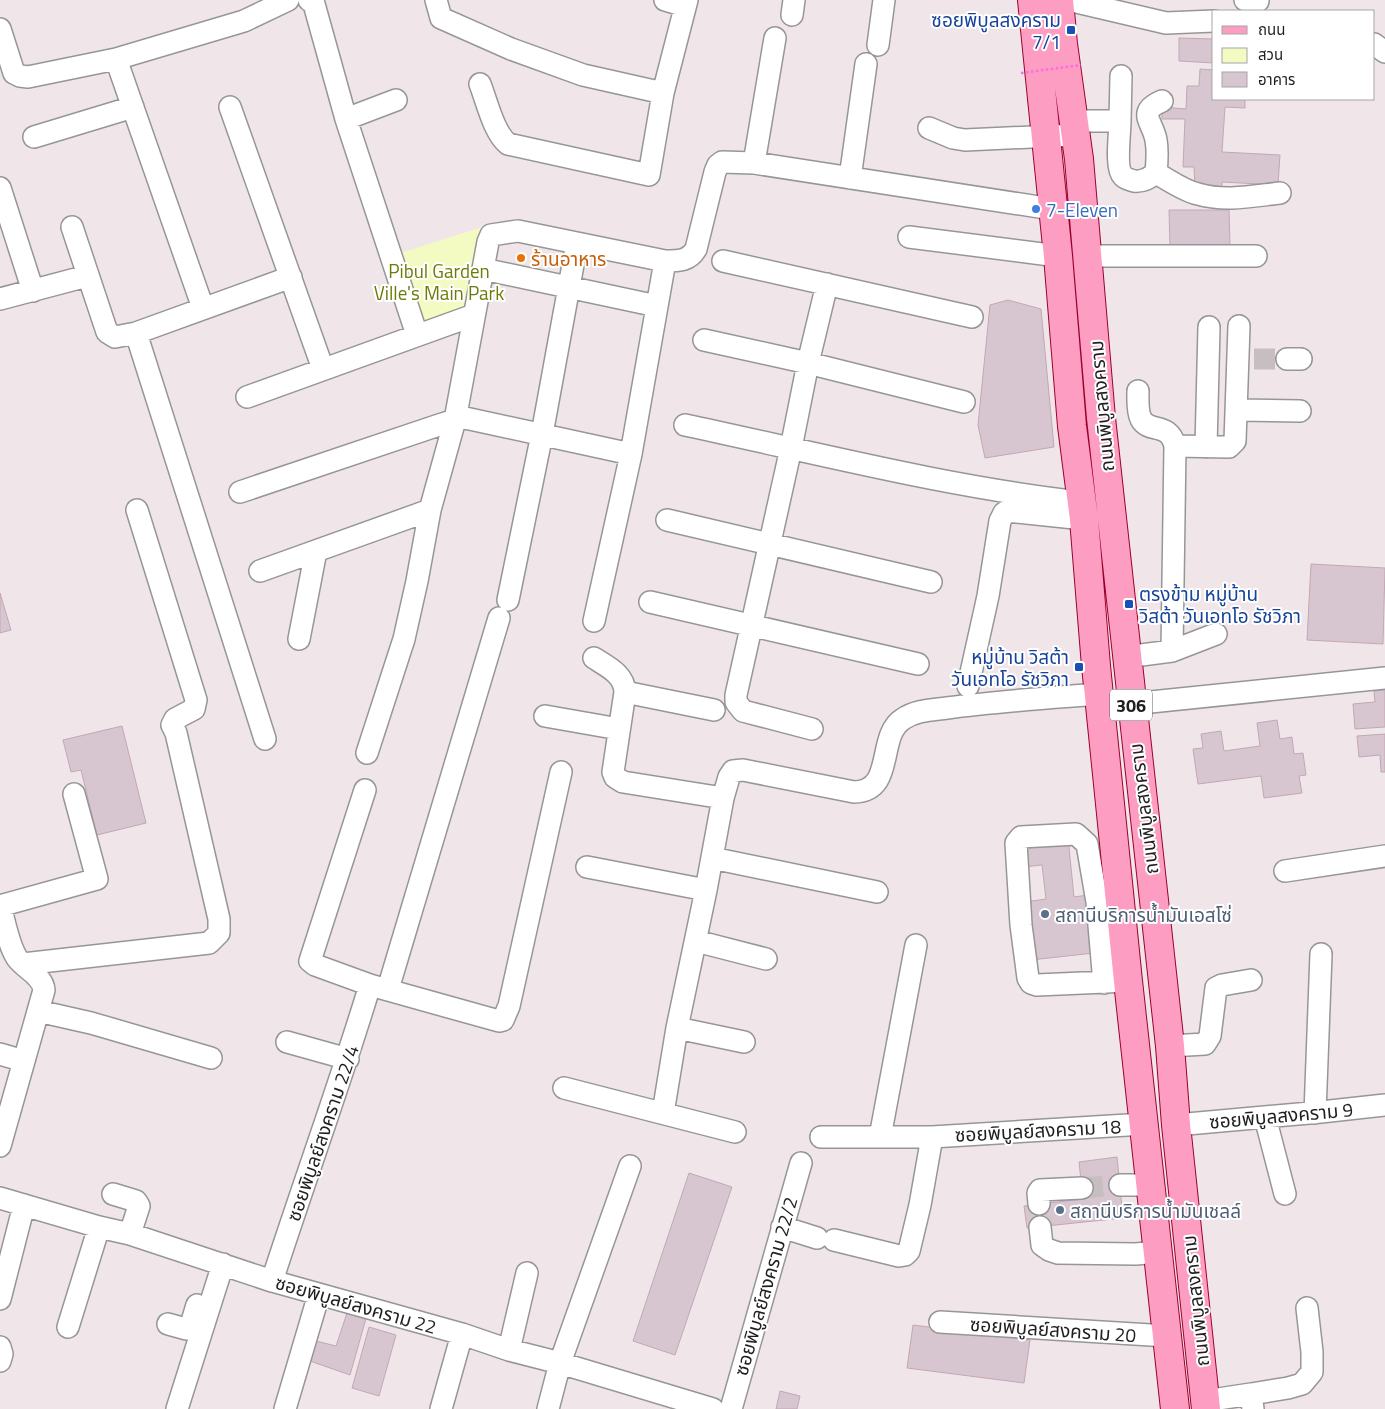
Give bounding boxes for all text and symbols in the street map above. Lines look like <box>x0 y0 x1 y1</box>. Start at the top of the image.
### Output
place label: ซอยพิบูลสงคราม 7/1 <box>931 5 1061 56</box>
legend <box>1212 10 1375 100</box>
text: ถนน <box>1258 18 1285 41</box>
marker: ซอยพิบูลสงคราม 7/1 <box>1065 24 1077 36</box>
text: สวน <box>1258 43 1283 66</box>
text: อาคาร <box>1258 68 1295 91</box>
place label: 7-Eleven <box>1046 195 1118 224</box>
marker: 7-Eleven <box>1030 203 1042 215</box>
place label: ร้านอาหาร <box>531 244 606 273</box>
marker: ร้านอาหาร <box>515 252 527 264</box>
park label: Pibul Garden Ville's Main Park <box>374 256 504 307</box>
street label: ถนนพิบูลสงคราม <box>1081 339 1121 473</box>
place label: ตรงข้าม หมู่บ้าน วิสต้า วันเอทโอ รัชวิภา <box>1139 579 1301 630</box>
marker: ตรงข้าม หมู่บ้าน วิสต้า วันเอทโอ รัชวิภา <box>1123 598 1135 610</box>
place label: หมู่บ้าน วิสต้า วันเอทโอ รัชวิภา <box>951 642 1069 693</box>
marker: หมู่บ้าน วิสต้า วันเอทโอ รัชวิภา <box>1073 661 1085 673</box>
road number: 306 <box>1110 690 1152 720</box>
street label: ถนนพิบูลสงคราม <box>1121 742 1165 876</box>
place label: สถานีบริการน้ำมันเอสโซ่ <box>1055 900 1232 929</box>
marker: สถานีบริการน้ำมันเอสโซ่ <box>1039 908 1051 920</box>
street label: ซอยพิบูลย์สงคราม 22/4 <box>278 1041 366 1225</box>
street label: ซอยพิบูลสงคราม 9 <box>1208 1094 1354 1136</box>
street label: ซอยพิบูลย์สงคราม 18 <box>954 1111 1122 1149</box>
street label: ซอยพิบูลย์สงคราม 22/2 <box>726 1193 804 1379</box>
place label: สถานีบริการน้ำมันเชลล์ <box>1070 1196 1241 1225</box>
marker: สถานีบริการน้ำมันเชลล์ <box>1054 1204 1066 1216</box>
street label: ถนนพิบูลสงคราม <box>1174 1234 1216 1368</box>
street label: ซอยพิบูลย์สงคราม 22 <box>272 1267 440 1341</box>
street label: ซอยพิบูลย์สงคราม 20 <box>969 1309 1137 1349</box>

